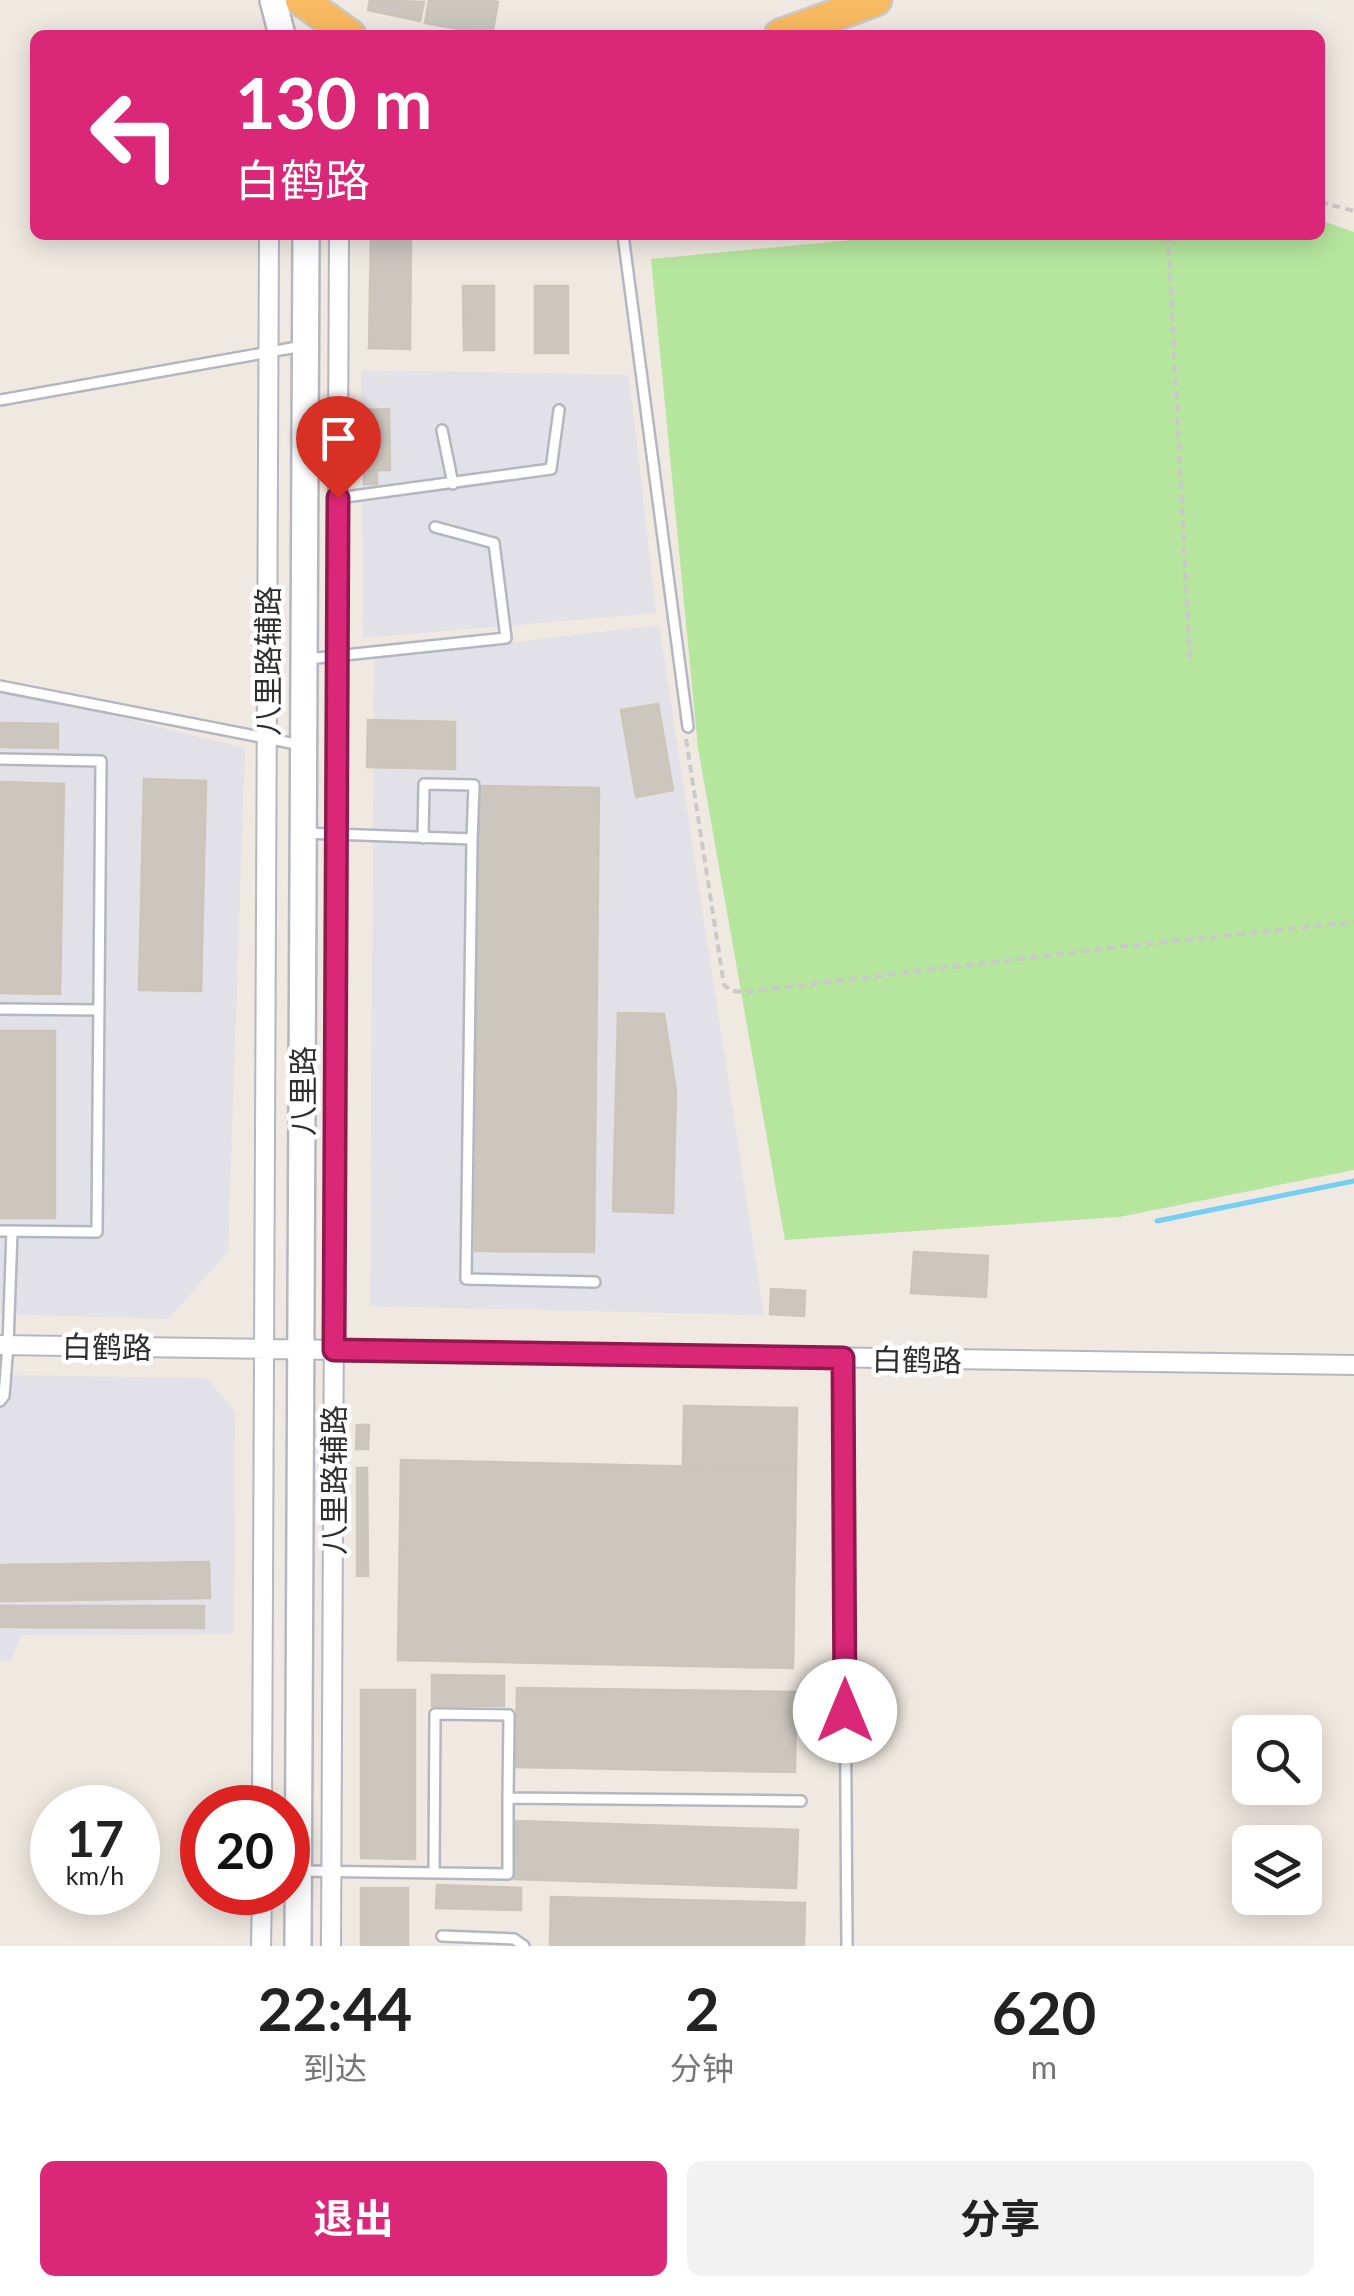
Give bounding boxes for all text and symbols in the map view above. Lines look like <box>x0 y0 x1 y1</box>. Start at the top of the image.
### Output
text: 130 m <box>235 60 432 144</box>
icon: left <box>70 70 200 200</box>
text: 白鹤路 <box>235 153 370 207</box>
pin <box>296 396 381 499</box>
icon: arrive <box>311 411 366 466</box>
street label: 八里路辅路 <box>249 586 285 736</box>
street label: 八里路 <box>284 1046 320 1136</box>
street label: 白鹤路 <box>62 1327 152 1365</box>
street label: 白鹤路 <box>872 1340 962 1378</box>
street label: 八里路辅路 <box>315 1405 351 1555</box>
position arrow <box>793 1659 897 1763</box>
map controls <box>1232 1715 1322 1915</box>
button: search <box>1232 1715 1322 1805</box>
speed limit sign: 20 <box>180 1785 310 1915</box>
text: 17 <box>66 1808 124 1868</box>
button: layers <box>1232 1825 1322 1915</box>
text: km/h <box>66 1860 124 1890</box>
text: 22:44 <box>258 1972 412 2044</box>
text: 2 <box>685 1972 720 2044</box>
text: 620 <box>992 1976 1096 2048</box>
text: m <box>1031 2047 1057 2086</box>
text: 到达 <box>303 2048 367 2087</box>
text: 分钟 <box>670 2048 734 2087</box>
button: 退出 <box>40 2161 667 2276</box>
button: 分享 <box>687 2161 1314 2276</box>

